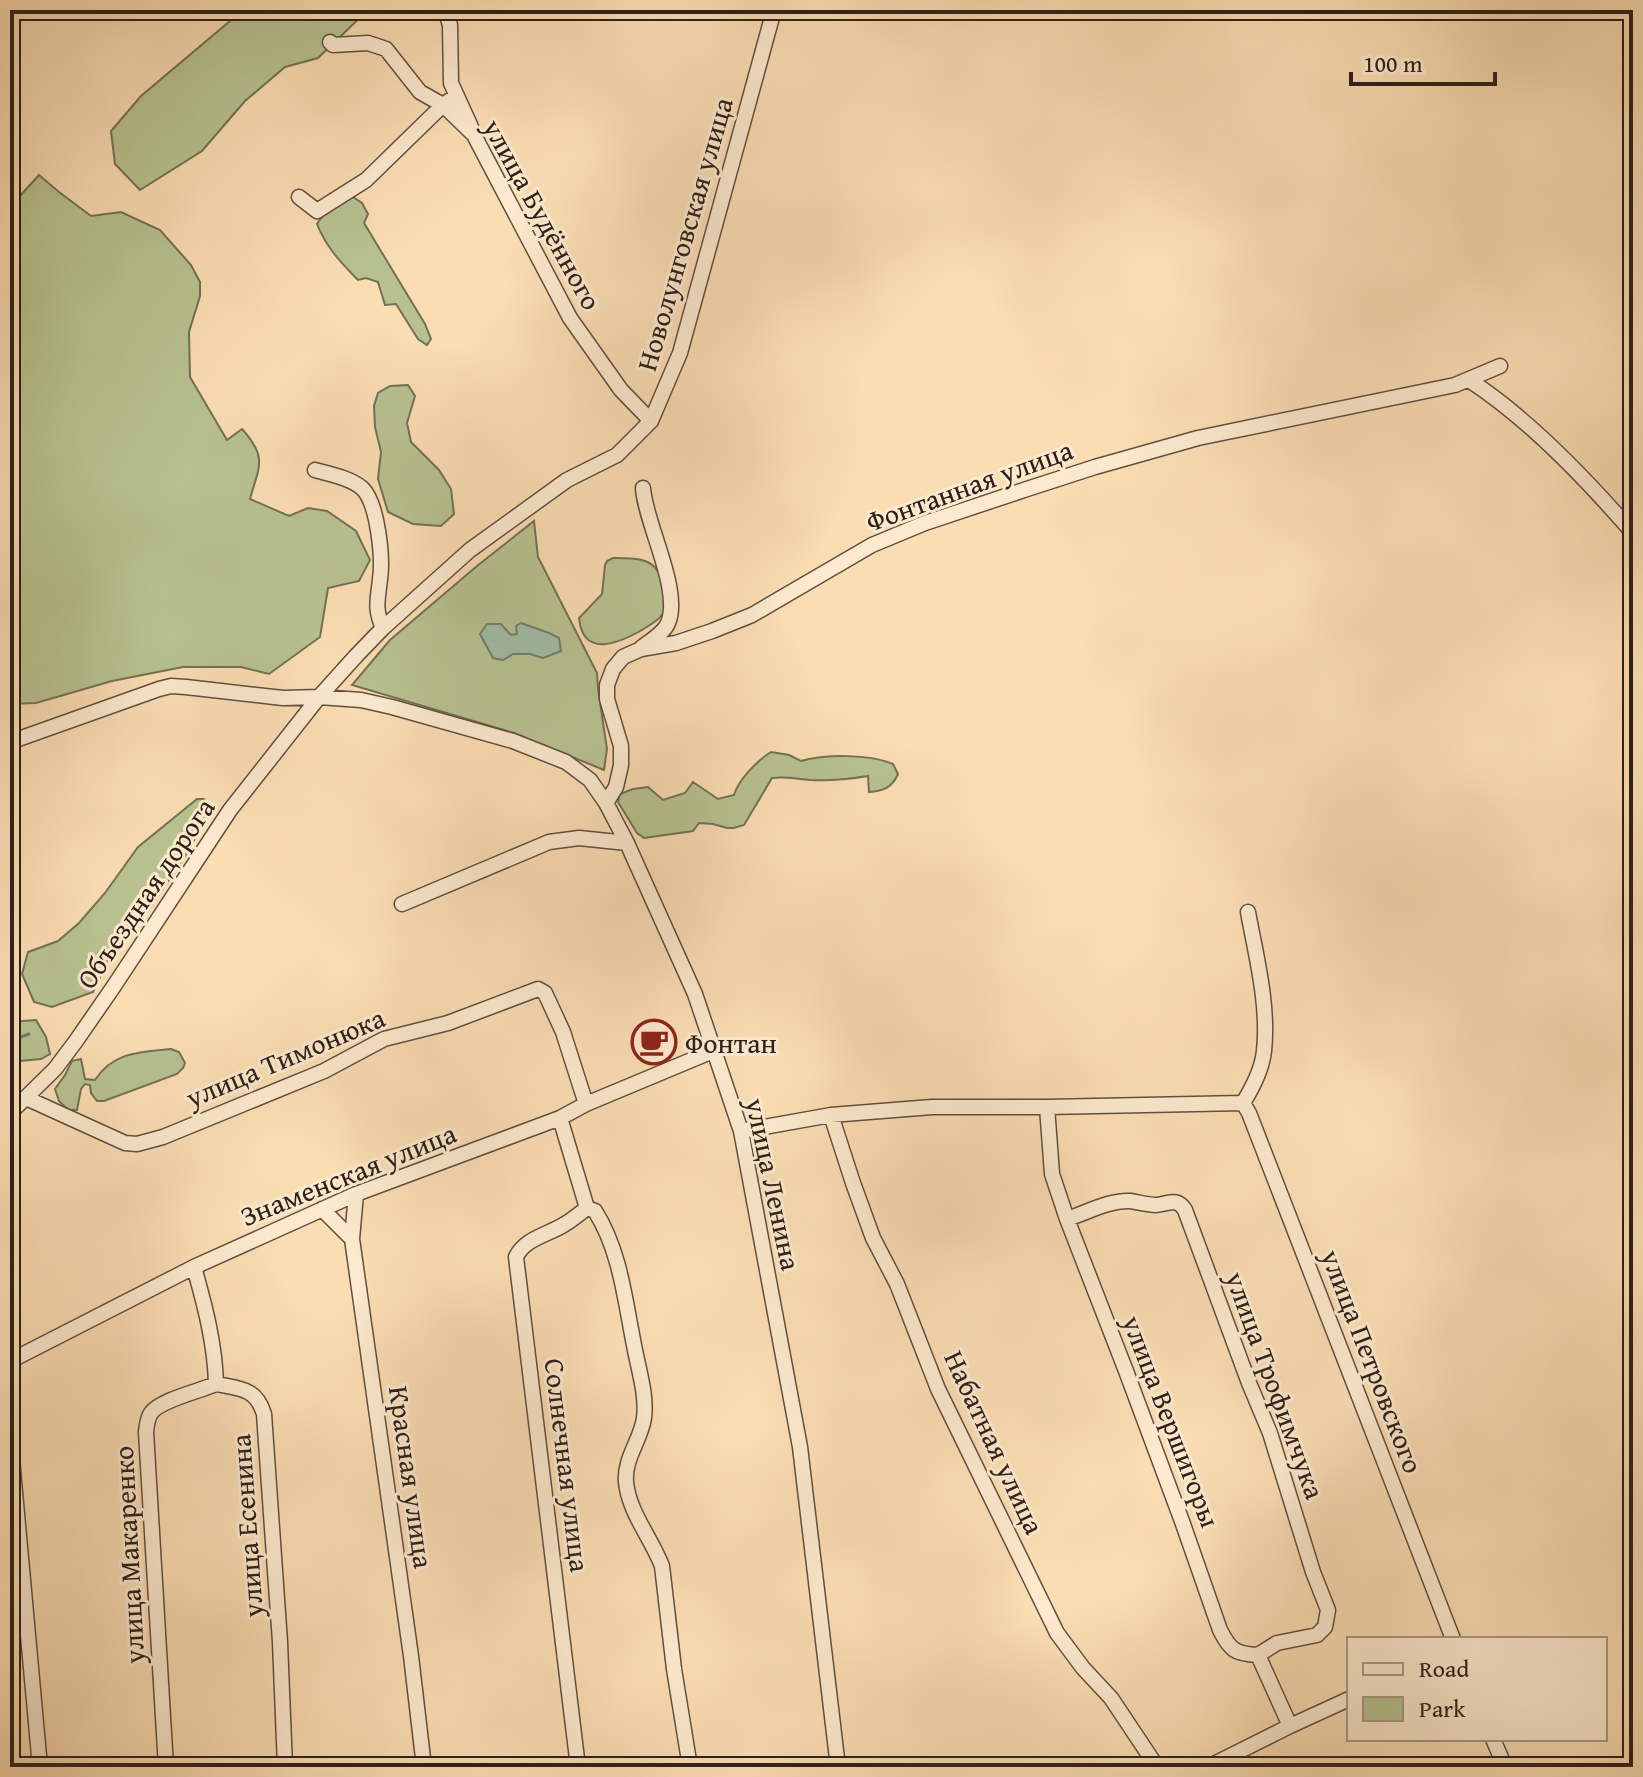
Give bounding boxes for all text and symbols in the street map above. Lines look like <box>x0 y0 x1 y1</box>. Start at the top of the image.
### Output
scale bar <box>1351 36 1495 86</box>
text: 100 m <box>1363 46 1423 81</box>
street label: Новолунговская улица <box>625 92 743 376</box>
street label: улица Будённого <box>473 110 613 317</box>
street label: Фонтанная улица <box>860 428 1079 541</box>
street label: Объездная дорога <box>66 789 225 997</box>
street label: улица Тимонюка <box>178 996 392 1118</box>
cafe icon: Фонтан <box>630 1018 678 1066</box>
place label: Фонтан <box>685 1022 777 1063</box>
street label: улица Ленина <box>736 1093 812 1275</box>
street label: Знаменская улица <box>234 1112 463 1236</box>
street label: улица Петровского <box>1311 1242 1435 1479</box>
street label: улица Трофимчука <box>1215 1265 1336 1505</box>
street label: улица Вершигоры <box>1112 1308 1231 1533</box>
street label: Набатная улица <box>934 1343 1056 1541</box>
street label: Солнечная улица <box>535 1356 602 1575</box>
street label: Красная улица <box>379 1383 445 1571</box>
street label: улица Есенина <box>219 1432 273 1620</box>
street label: улица Макаренко <box>102 1445 154 1666</box>
legend <box>1347 1637 1607 1741</box>
text: Road <box>1419 1651 1469 1686</box>
text: Park <box>1419 1691 1466 1726</box>

